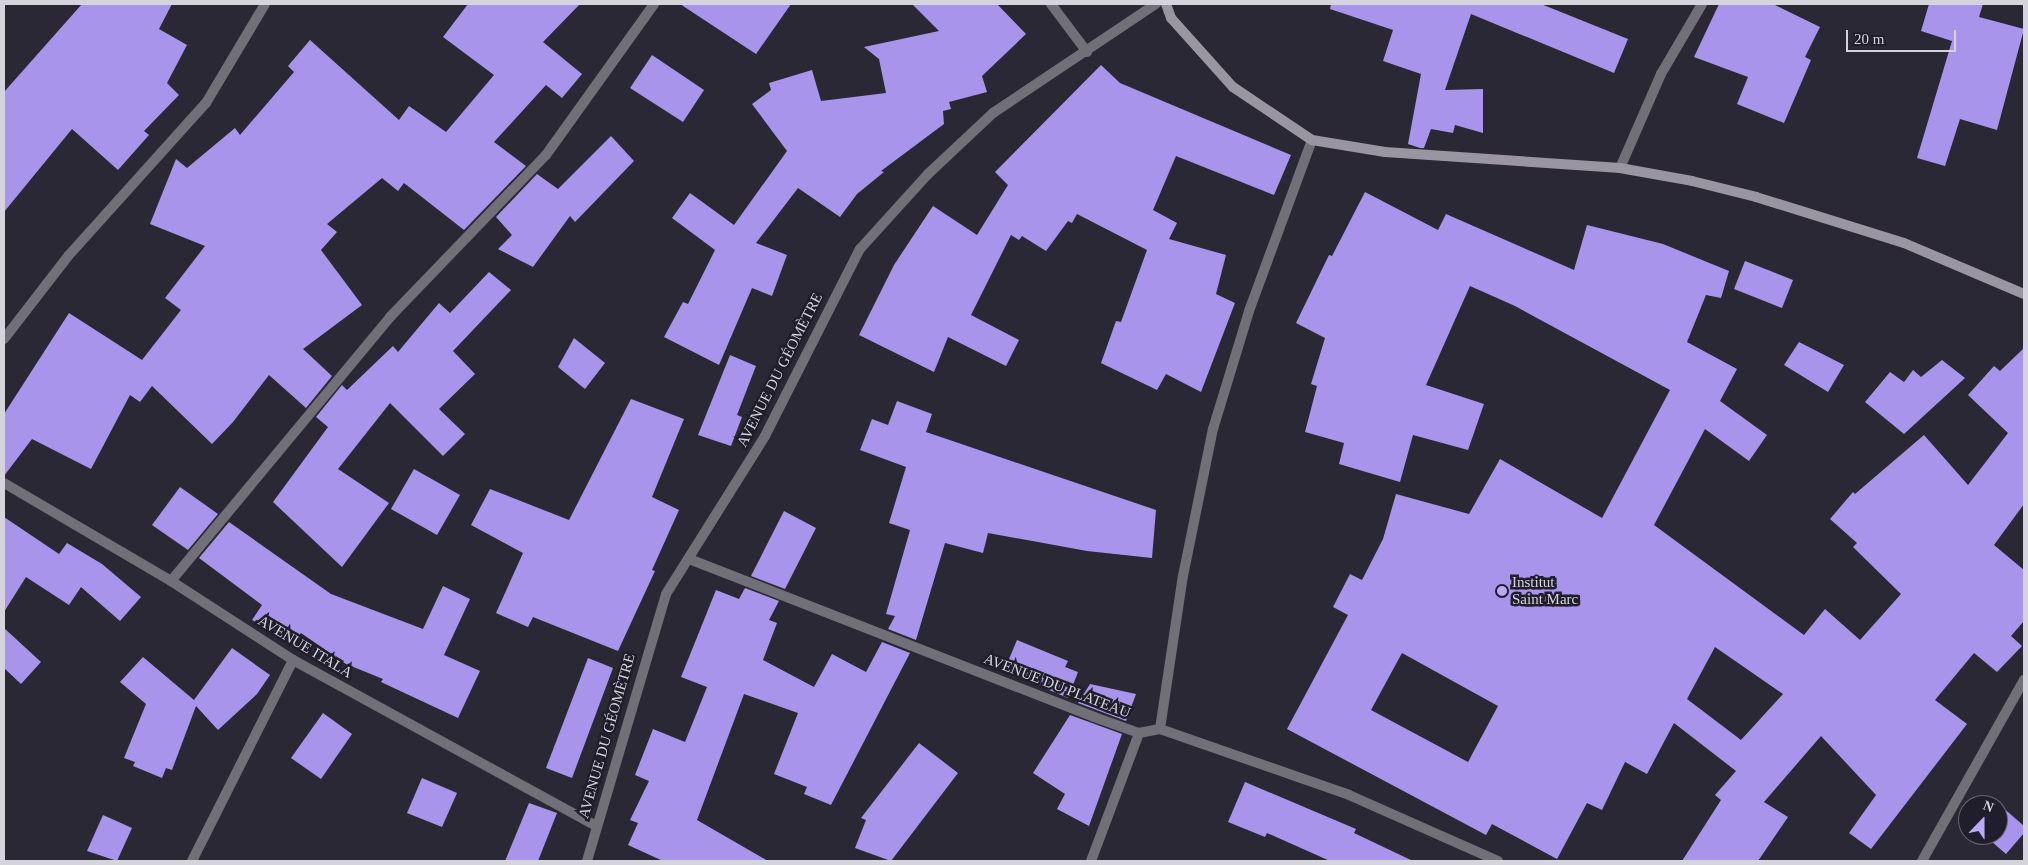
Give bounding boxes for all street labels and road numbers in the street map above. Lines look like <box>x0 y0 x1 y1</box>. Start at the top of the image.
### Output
street label: AVENUE DU GÉOMÈTRE <box>733 290 827 450</box>
street label: AVENUE ITALA <box>254 612 356 682</box>
street label: AVENUE DU PLATEAU <box>981 650 1133 722</box>
street label: AVENUE DU GÉOMÈTRE <box>575 652 639 820</box>

